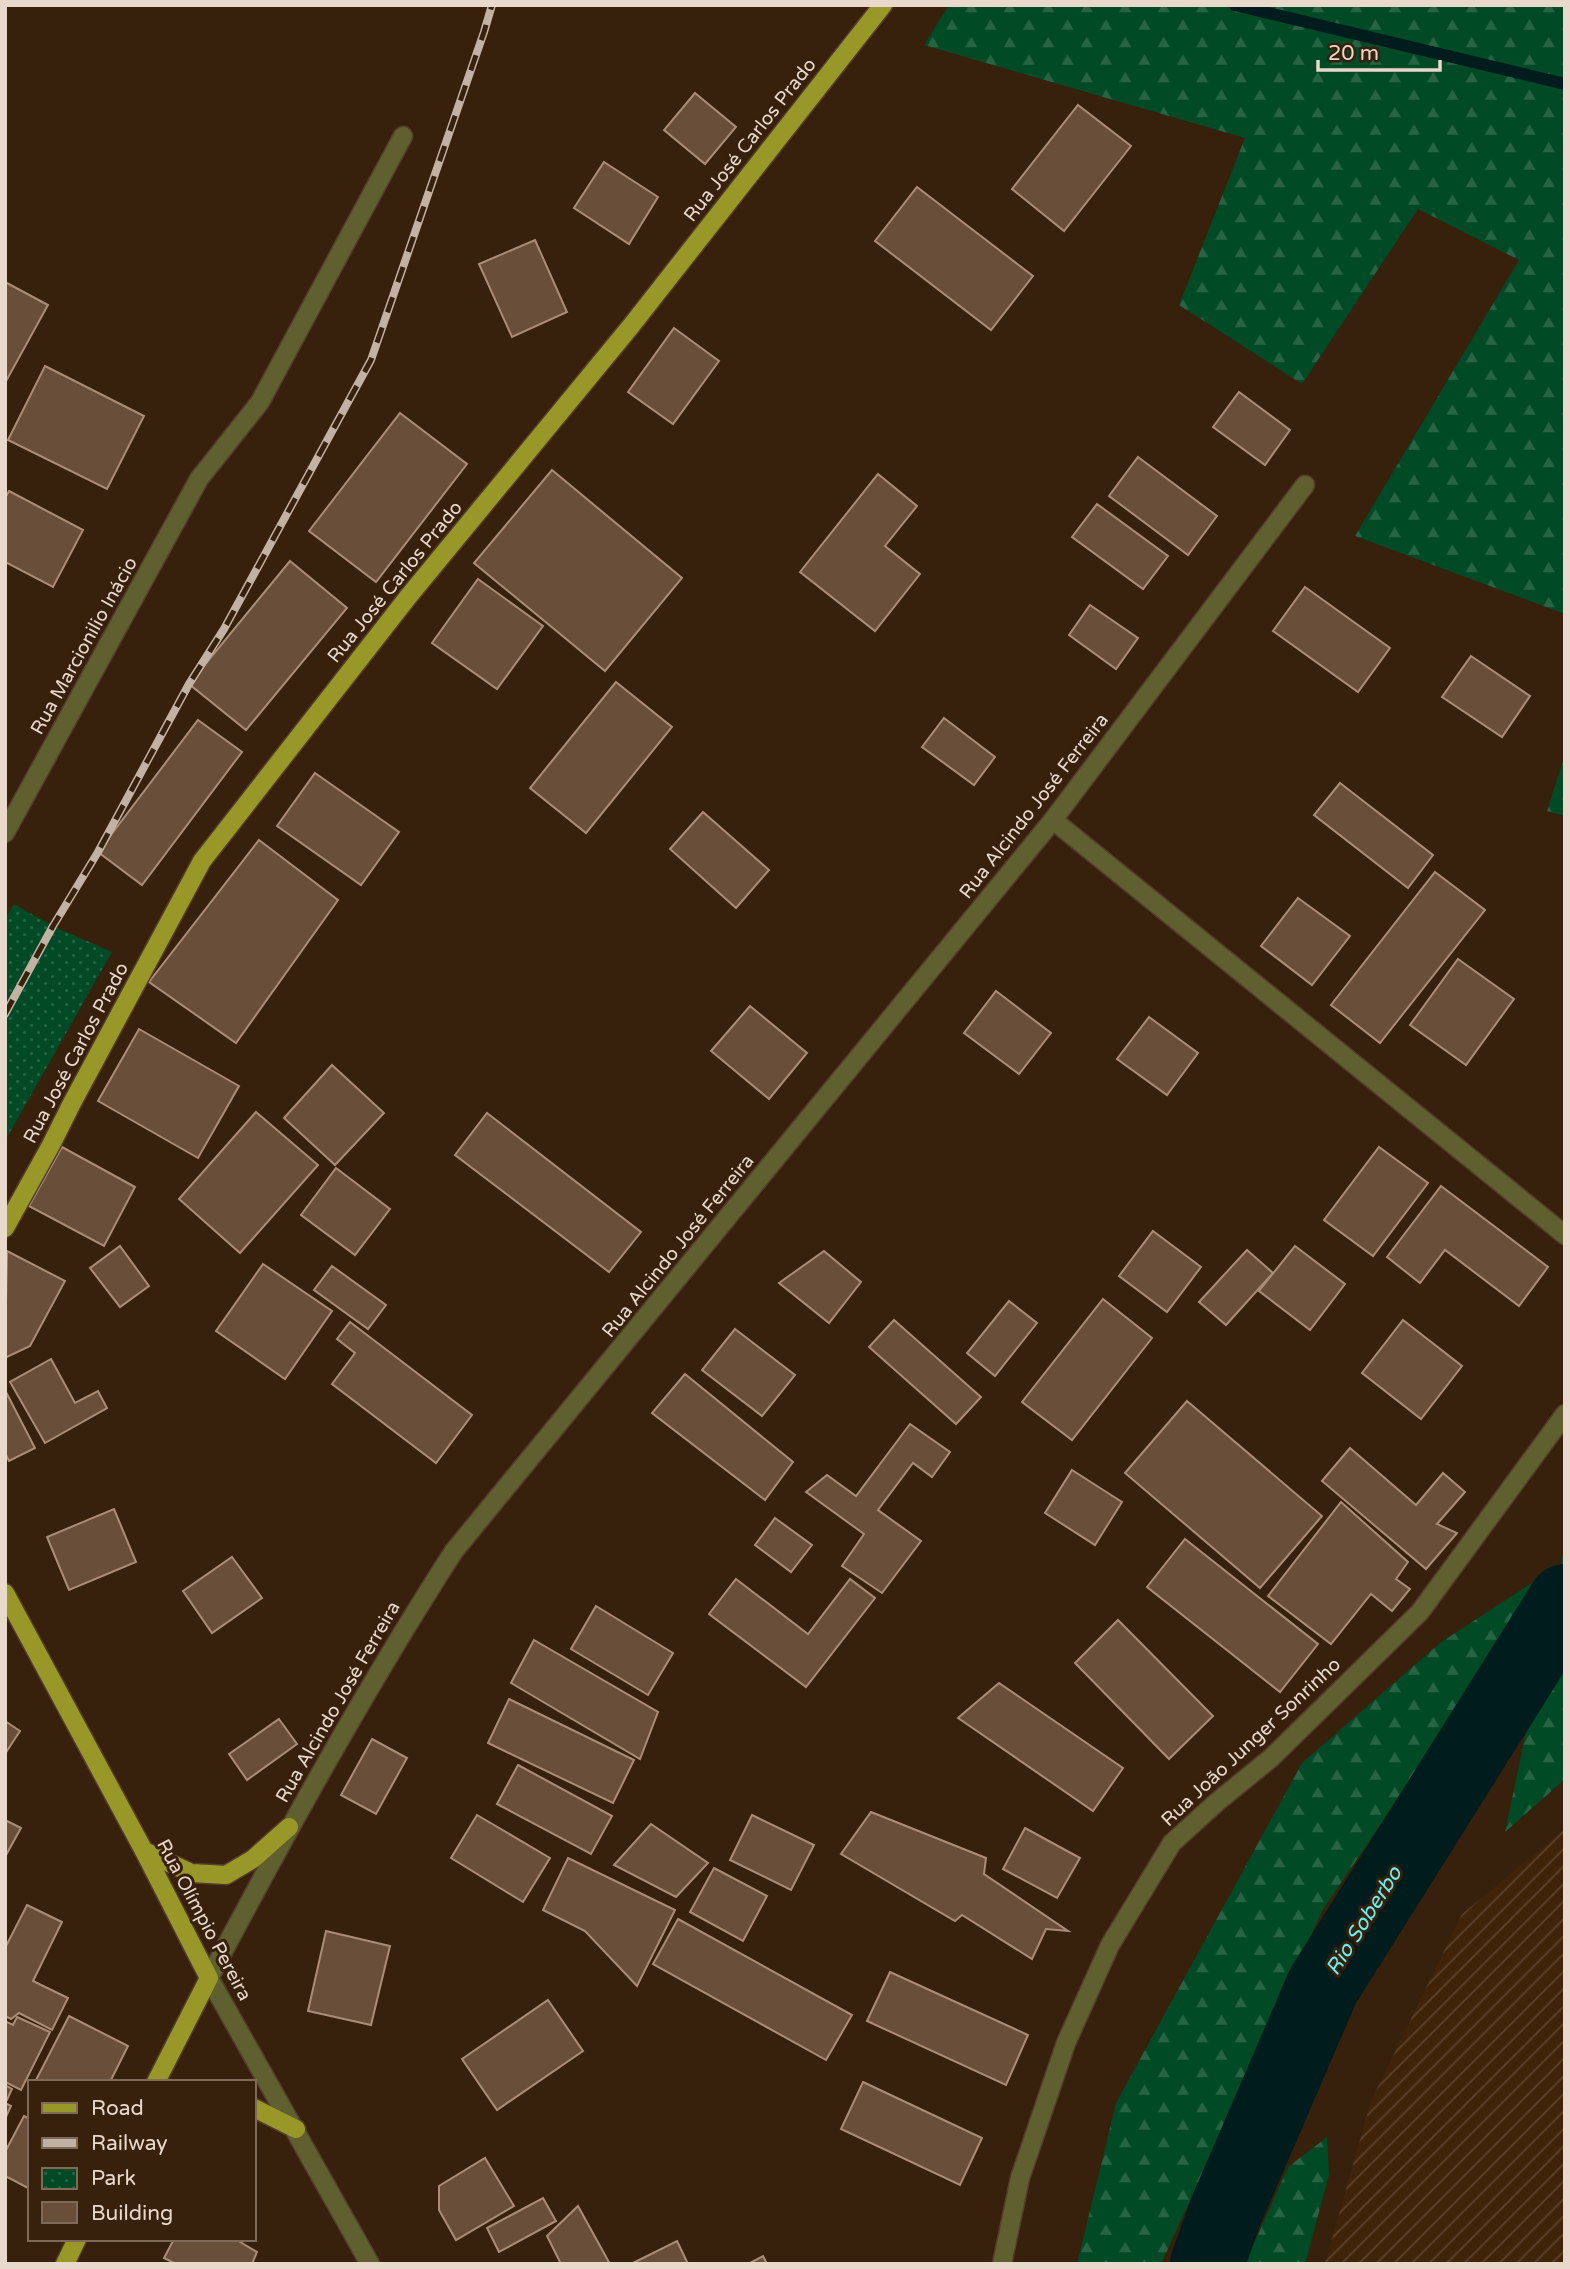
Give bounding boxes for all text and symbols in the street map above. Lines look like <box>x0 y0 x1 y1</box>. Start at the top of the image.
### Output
scale bar <box>1318 28 1440 72</box>
text: 20 m <box>1328 41 1379 66</box>
street label: Rua José Carlos Prado <box>679 54 821 226</box>
street label: Rua José Carlos Prado <box>323 497 467 667</box>
street label: Rua Marcionilio Inácio <box>26 554 142 738</box>
street label: Rua Alcindo José Ferreira <box>955 709 1113 903</box>
street label: Rua José Carlos Prado <box>19 959 133 1147</box>
street label: Rua Alcindo José Ferreira <box>597 1150 759 1342</box>
street label: Rua Alcindo José Ferreira <box>271 1597 405 1807</box>
street label: Rua João Junger Sonrinho <box>1157 1653 1345 1831</box>
street label: Rua Olímpio Pereira <box>152 1835 256 2005</box>
water label: Rio Soberbo <box>1321 1861 1408 1980</box>
legend <box>28 2080 256 2241</box>
text: Road <box>91 2096 144 2121</box>
text: Railway <box>91 2131 168 2156</box>
text: Park <box>91 2166 136 2191</box>
text: Building <box>91 2201 173 2226</box>

